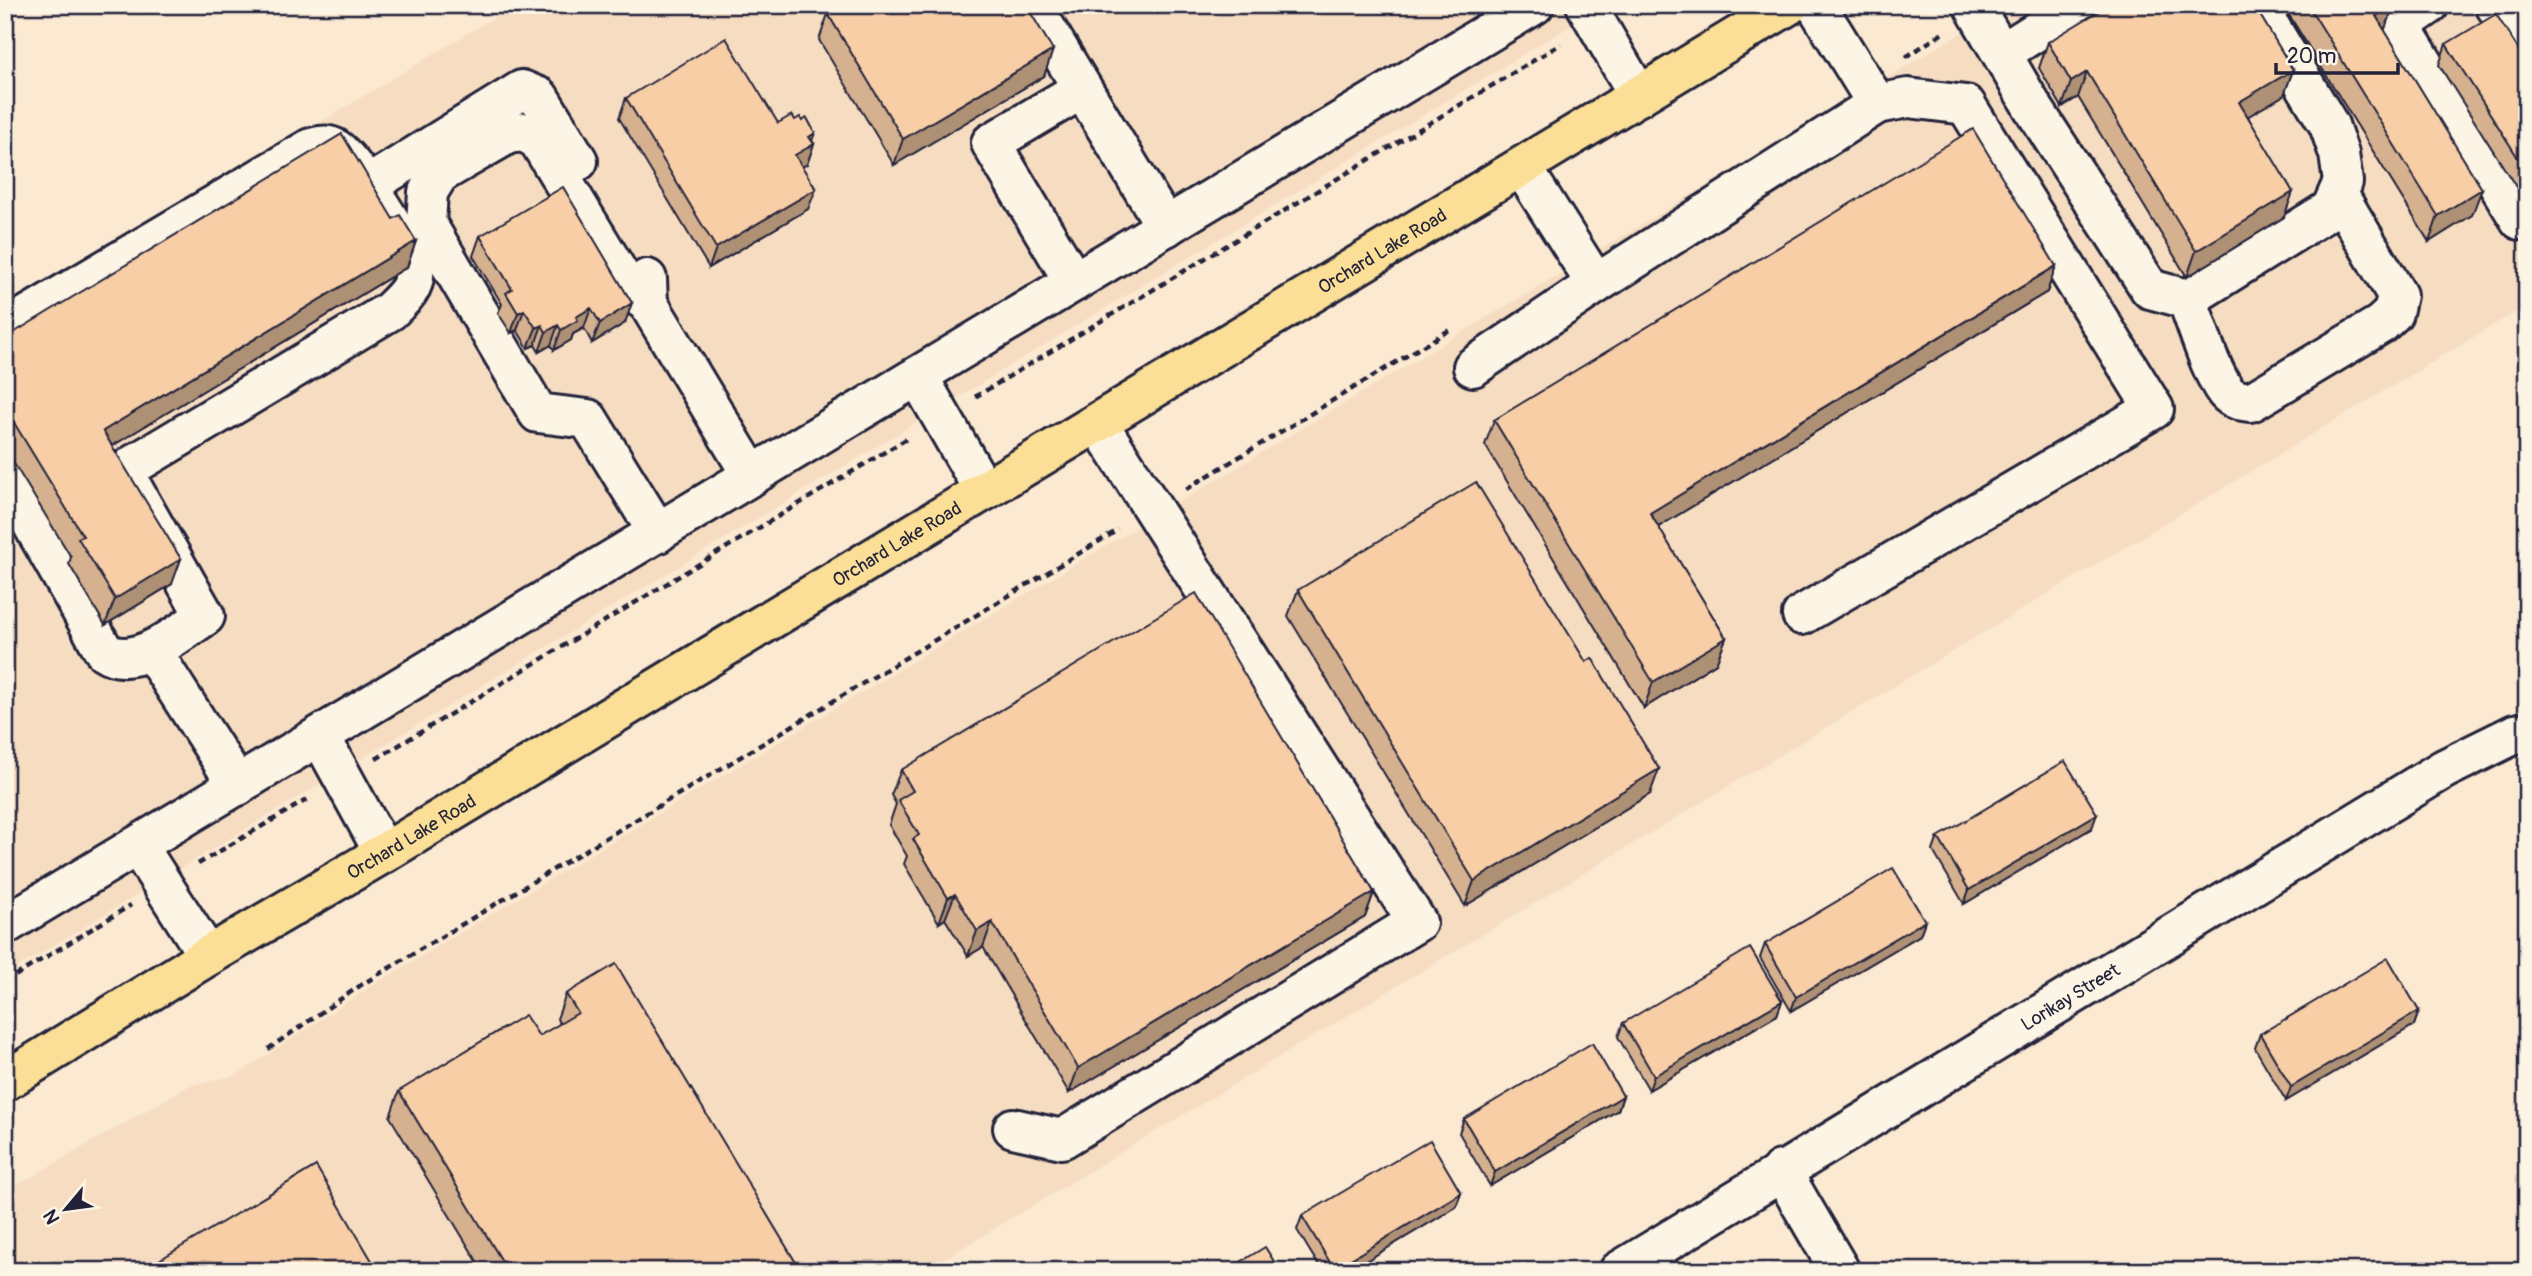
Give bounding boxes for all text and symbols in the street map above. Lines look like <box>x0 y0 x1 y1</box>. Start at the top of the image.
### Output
scale bar <box>2276 32 2399 76</box>
text: 20 m <box>2287 43 2336 70</box>
street label: Orchard Lake Road <box>1314 203 1451 300</box>
street label: Orchard Lake Road <box>828 496 966 593</box>
street label: Orchard Lake Road <box>343 789 481 885</box>
street label: Lorikay Street <box>2017 958 2125 1037</box>
north arrow <box>32 1174 102 1244</box>
text: N <box>38 1205 66 1228</box>

